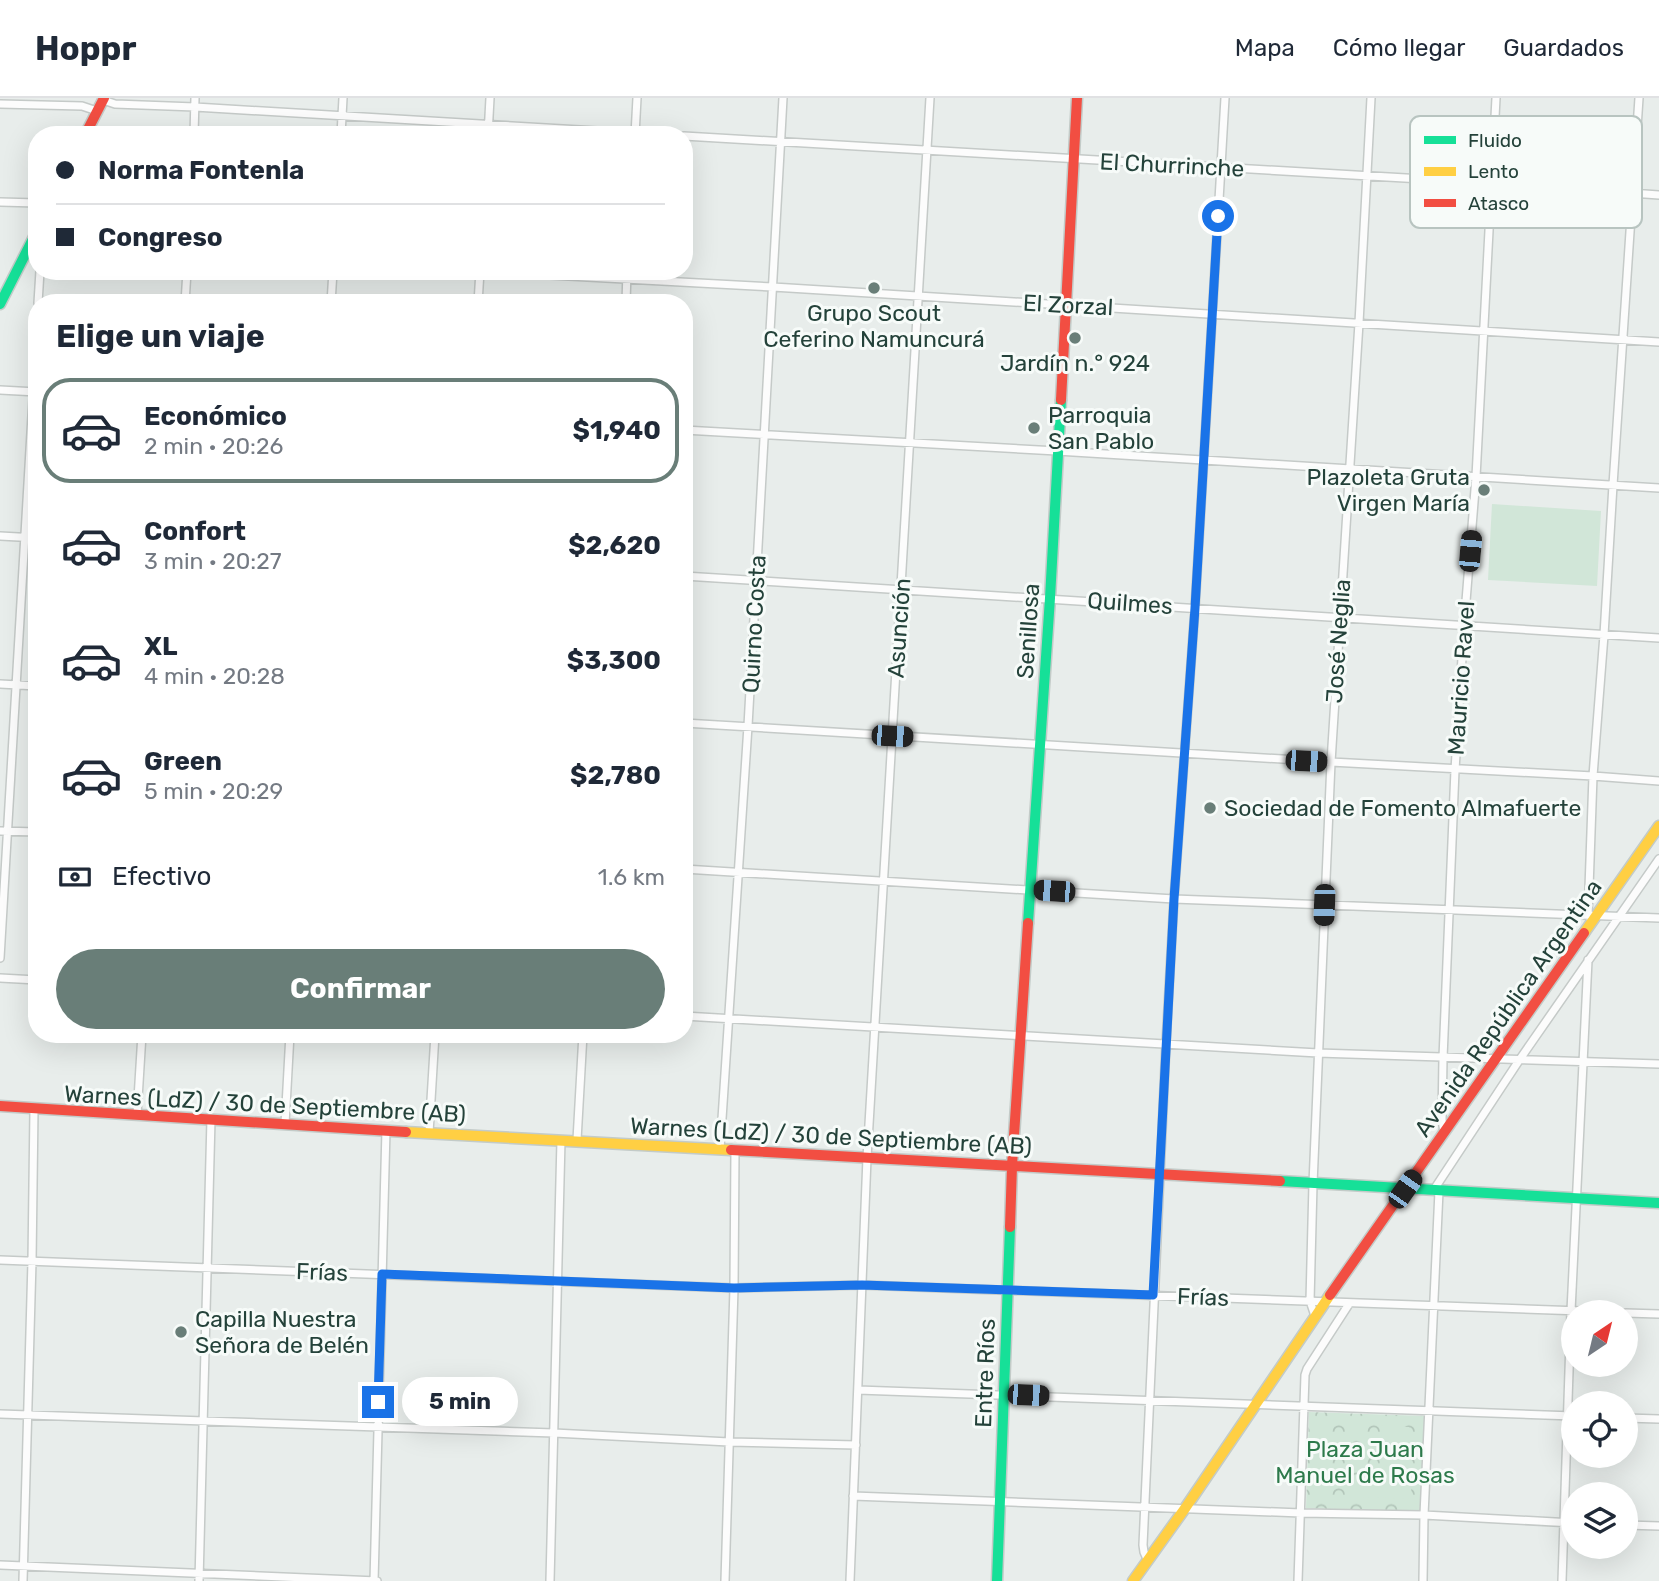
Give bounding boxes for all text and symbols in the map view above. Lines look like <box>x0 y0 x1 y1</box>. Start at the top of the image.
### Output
text: Hoppr <box>35 29 136 68</box>
text: Mapa <box>1235 34 1295 62</box>
text: Cómo llegar <box>1333 34 1465 62</box>
text: Guardados <box>1503 34 1624 62</box>
legend <box>1410 116 1642 228</box>
text: Fluido <box>1468 129 1522 152</box>
street label: El Churrinche <box>1099 147 1245 183</box>
text: Norma Fontenla <box>98 155 304 186</box>
text: Lento <box>1468 160 1519 183</box>
text: Atasco <box>1468 192 1529 215</box>
route start <box>1202 200 1234 232</box>
text: Congreso <box>98 222 223 253</box>
marker: Grupo Scout Ceferino Namuncurá <box>866 280 882 296</box>
street label: El Zorzal <box>1022 289 1114 321</box>
place label: Grupo Scout Ceferino Namuncurá <box>763 299 985 353</box>
text: Elige un viaje <box>56 317 265 355</box>
marker: Jardín n.° 924 <box>1067 330 1083 346</box>
place label: Jardín n.° 924 <box>1000 349 1150 377</box>
icon: car <box>60 399 123 462</box>
text: Económico <box>144 401 287 432</box>
place label: Parroquia San Pablo <box>1048 401 1154 455</box>
text: $1,940 <box>573 415 661 446</box>
marker: Parroquia San Pablo <box>1026 420 1042 436</box>
text: 2 min · 20:26 <box>144 432 283 460</box>
place label: Plazoleta Gruta Virgen María <box>1307 463 1470 517</box>
marker: Plazoleta Gruta Virgen María <box>1476 482 1492 498</box>
icon: car <box>60 514 123 577</box>
text: Confort <box>144 516 246 547</box>
car <box>1458 529 1483 573</box>
text: $2,620 <box>568 530 661 561</box>
text: 3 min · 20:27 <box>144 547 282 575</box>
street label: Quirno Costa <box>736 554 772 694</box>
street label: Asunción <box>882 577 916 679</box>
street label: José Neglia <box>1320 578 1356 704</box>
street label: Senillosa <box>1011 582 1045 680</box>
street label: Quilmes <box>1086 586 1174 620</box>
street label: Mauricio Ravel <box>1442 600 1480 756</box>
icon: car <box>60 629 123 692</box>
text: XL <box>144 631 177 662</box>
text: $3,300 <box>567 645 661 676</box>
text: 4 min · 20:28 <box>144 662 285 690</box>
car <box>871 724 914 748</box>
icon: car <box>60 744 123 807</box>
text: Green <box>144 746 222 777</box>
car <box>1285 749 1328 773</box>
text: $2,780 <box>570 760 661 791</box>
text: 5 min · 20:29 <box>144 777 283 805</box>
place label: Sociedad de Fomento Almafuerte <box>1224 794 1581 822</box>
marker: Sociedad de Fomento Almafuerte <box>1202 800 1218 816</box>
icon: cash <box>56 858 94 896</box>
text: Efectivo <box>112 861 211 892</box>
text: 1.6 km <box>598 863 665 891</box>
street label: Avenida República Argentina <box>1408 874 1608 1142</box>
car <box>1033 879 1076 903</box>
car <box>1313 884 1336 926</box>
button: Confirmar <box>56 949 665 1029</box>
street label: Warnes (LdZ) / 30 de Septiembre (AB) <box>63 1079 467 1129</box>
street label: Warnes (LdZ) / 30 de Septiembre (AB) <box>629 1111 1033 1161</box>
car <box>1385 1166 1426 1212</box>
street label: Frías <box>296 1257 348 1287</box>
street label: Frías <box>1177 1282 1229 1312</box>
north arrow <box>1561 1300 1638 1377</box>
map controls <box>1561 1300 1638 1559</box>
place label: Capilla Nuestra Señora de Belén <box>195 1305 369 1359</box>
street label: Entre Ríos <box>969 1318 1001 1428</box>
marker: Capilla Nuestra Señora de Belén <box>173 1324 189 1340</box>
callout: 5 min <box>402 1378 518 1426</box>
car <box>1007 1384 1050 1406</box>
route end <box>362 1386 394 1418</box>
text: 5 min <box>429 1387 491 1415</box>
button: locate <box>1561 1391 1638 1468</box>
park label: Plaza Juan Manuel de Rosas <box>1275 1435 1455 1489</box>
button: layers <box>1561 1482 1638 1559</box>

